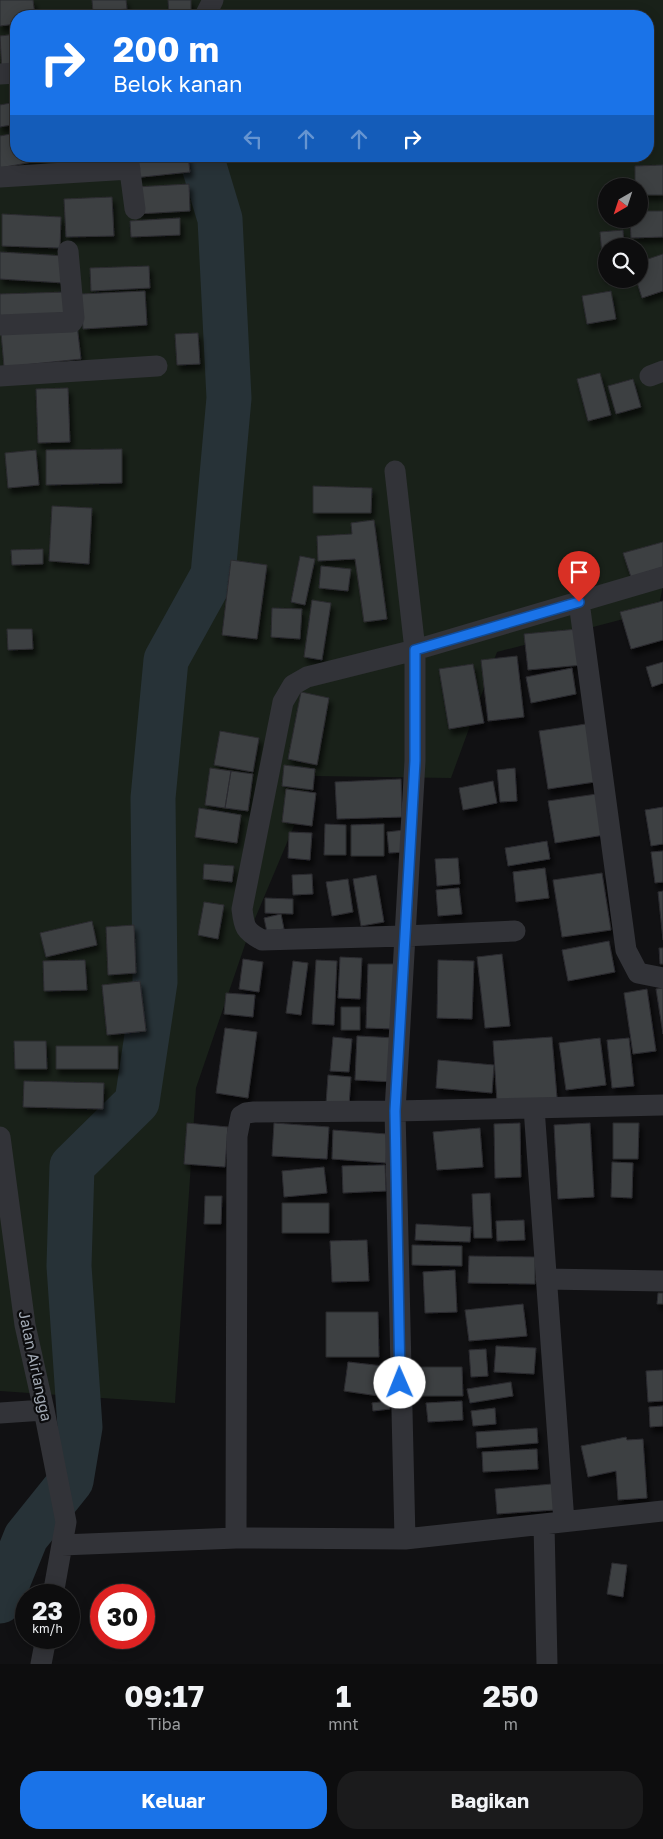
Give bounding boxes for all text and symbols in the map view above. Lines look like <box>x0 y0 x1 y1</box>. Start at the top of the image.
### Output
text: 200 m <box>113 28 219 70</box>
icon: right <box>30 30 95 95</box>
text: Belok kanan <box>113 70 243 97</box>
icon: left <box>239 125 267 153</box>
icon: ahead <box>292 125 320 153</box>
icon: ahead <box>345 125 373 153</box>
icon: right <box>398 125 426 153</box>
north arrow <box>598 178 648 228</box>
map controls <box>598 178 648 288</box>
button: search <box>598 238 648 288</box>
pin <box>558 551 600 602</box>
icon: arrive <box>565 558 593 586</box>
street label: Jalan Airlangga <box>15 1309 56 1423</box>
position arrow <box>373 1356 425 1408</box>
speed limit sign: 30 <box>90 1584 155 1649</box>
text: 23 <box>32 1595 63 1626</box>
text: km/h <box>32 1621 63 1636</box>
text: 09:17 <box>124 1678 204 1714</box>
text: 1 <box>336 1678 351 1714</box>
text: 250 <box>483 1678 539 1714</box>
text: Tiba <box>148 1714 181 1734</box>
text: mnt <box>328 1714 359 1734</box>
text: m <box>504 1714 518 1734</box>
button: Keluar <box>20 1771 327 1829</box>
button: Bagikan <box>337 1771 643 1829</box>

